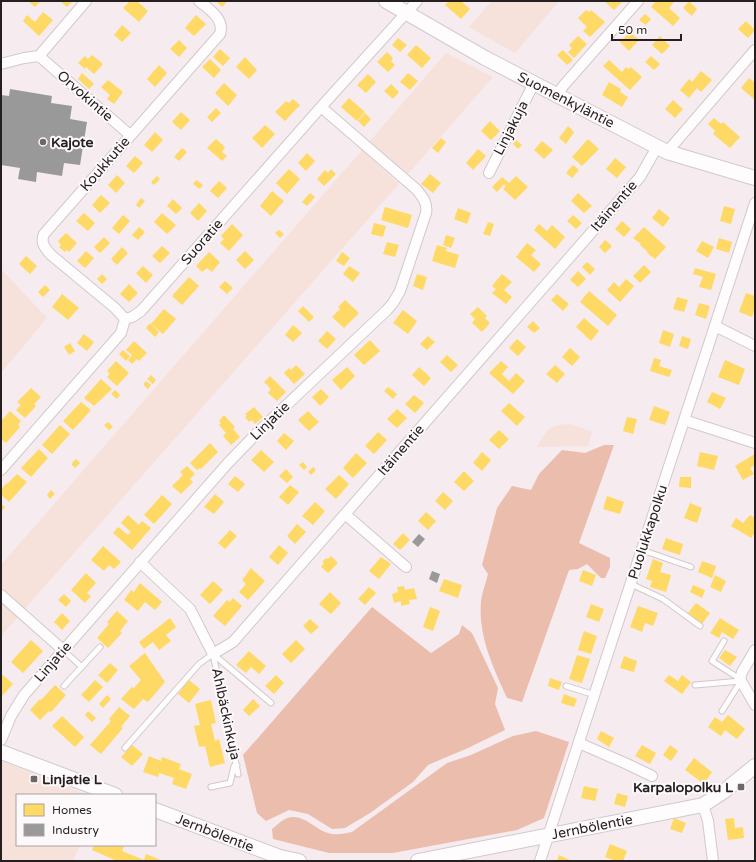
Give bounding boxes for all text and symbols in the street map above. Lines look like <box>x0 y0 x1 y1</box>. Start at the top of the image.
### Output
scale bar <box>612 16 681 42</box>
text: 50 m <box>618 23 647 37</box>
street label: Orvokintie <box>54 67 117 125</box>
street label: Suomenkyläntie <box>515 68 617 132</box>
street label: Linjakuja <box>490 98 532 158</box>
street label: Koukkutie <box>77 133 133 195</box>
place label: Kajote <box>51 134 94 151</box>
marker: Kajote <box>38 137 48 147</box>
street label: Itäinentie <box>587 177 641 235</box>
street label: Suoratie <box>177 215 227 268</box>
street label: Linjatie <box>247 398 293 444</box>
street label: Itäinentie <box>374 421 428 479</box>
street label: Puolukkapolku <box>625 483 671 581</box>
street label: Linjatie <box>31 638 75 686</box>
street label: Ahlbäckinkuja <box>208 666 244 762</box>
place label: Linjatie L <box>42 771 103 788</box>
marker: Linjatie L <box>29 774 39 784</box>
place label: Karpalopolku L <box>633 779 734 796</box>
marker: Karpalopolku L <box>736 782 746 792</box>
legend <box>16 794 156 846</box>
text: Homes <box>52 803 92 817</box>
street label: Jernbölentie <box>174 810 256 856</box>
street label: Jernbölentie <box>550 811 634 843</box>
text: Industry <box>52 823 99 837</box>

